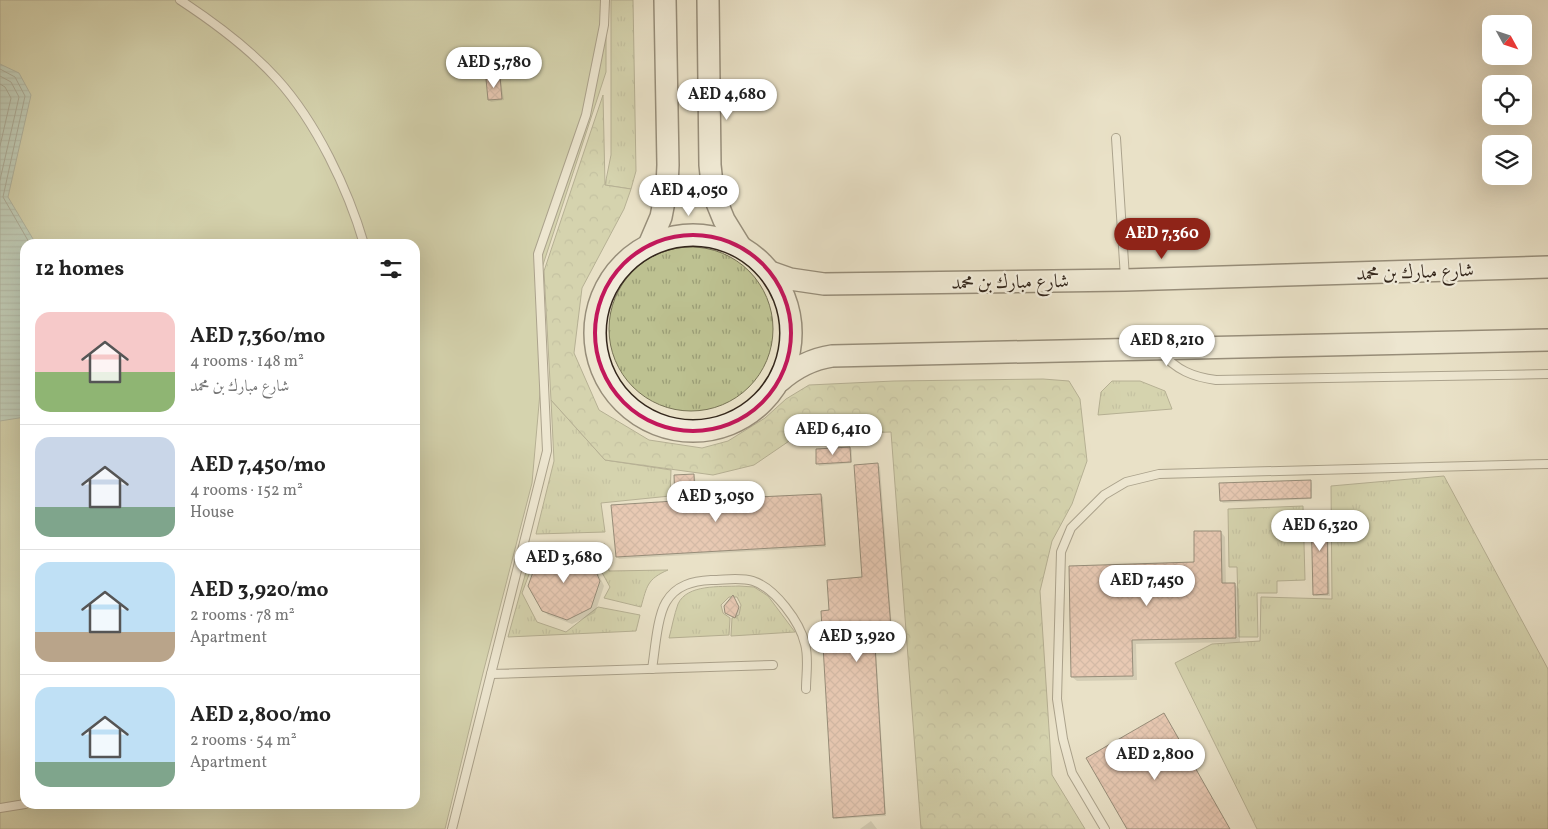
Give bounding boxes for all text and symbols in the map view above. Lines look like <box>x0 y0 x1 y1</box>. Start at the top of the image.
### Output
north arrow <box>1482 15 1532 65</box>
map controls <box>1482 15 1532 185</box>
pin: AED 5,780 <box>437 46 551 89</box>
text: AED 5,780 <box>457 52 531 74</box>
button: locate <box>1482 75 1532 125</box>
pin: AED 4,680 <box>670 78 784 121</box>
text: AED 4,680 <box>688 84 766 106</box>
button: layers <box>1482 135 1532 185</box>
pin: AED 4,050 <box>632 174 746 217</box>
text: AED 4,050 <box>650 180 728 202</box>
pin: AED 7,360 <box>1105 218 1219 260</box>
text: AED 7,360 <box>1125 223 1199 245</box>
text: 12 homes <box>35 255 124 284</box>
icon: filters <box>377 255 405 283</box>
street label: شارع مبارك بن محمد <box>1356 258 1474 289</box>
street label: شارع مبارك بن محمد <box>951 269 1069 298</box>
text: AED 7,360/mo <box>190 322 325 351</box>
pin: AED 8,210 <box>1110 324 1224 367</box>
text: AED 8,210 <box>1130 330 1204 352</box>
icon: home <box>75 332 135 392</box>
text: 4 rooms · 148 m² <box>190 351 304 373</box>
text: شارع مبارك بن محمد <box>190 376 289 398</box>
pin: AED 6,410 <box>776 414 890 456</box>
text: AED 6,410 <box>795 419 871 441</box>
text: AED 7,450/mo <box>190 451 326 480</box>
icon: home <box>75 457 135 517</box>
text: 4 rooms · 152 m² <box>190 480 303 502</box>
pin: AED 3,050 <box>659 480 773 523</box>
text: AED 3,050 <box>678 486 754 508</box>
text: House <box>190 502 234 524</box>
pin: AED 6,320 <box>1263 510 1377 552</box>
text: AED 6,320 <box>1282 515 1358 537</box>
pin: AED 3,680 <box>507 542 621 584</box>
text: AED 3,680 <box>526 547 602 569</box>
pin: AED 7,450 <box>1090 564 1204 607</box>
text: AED 7,450 <box>1110 570 1184 592</box>
text: AED 3,920/mo <box>190 576 329 605</box>
icon: home <box>75 582 135 642</box>
text: 2 rooms · 78 m² <box>190 605 295 627</box>
pin: AED 3,920 <box>800 620 914 663</box>
text: AED 3,920 <box>819 626 895 648</box>
text: Apartment <box>190 627 267 649</box>
text: AED 2,800/mo <box>190 701 331 730</box>
icon: home <box>75 707 135 767</box>
text: 2 rooms · 54 m² <box>190 730 297 752</box>
pin: AED 2,800 <box>1098 738 1212 781</box>
text: AED 2,800 <box>1116 744 1194 766</box>
text: Apartment <box>190 752 267 774</box>

